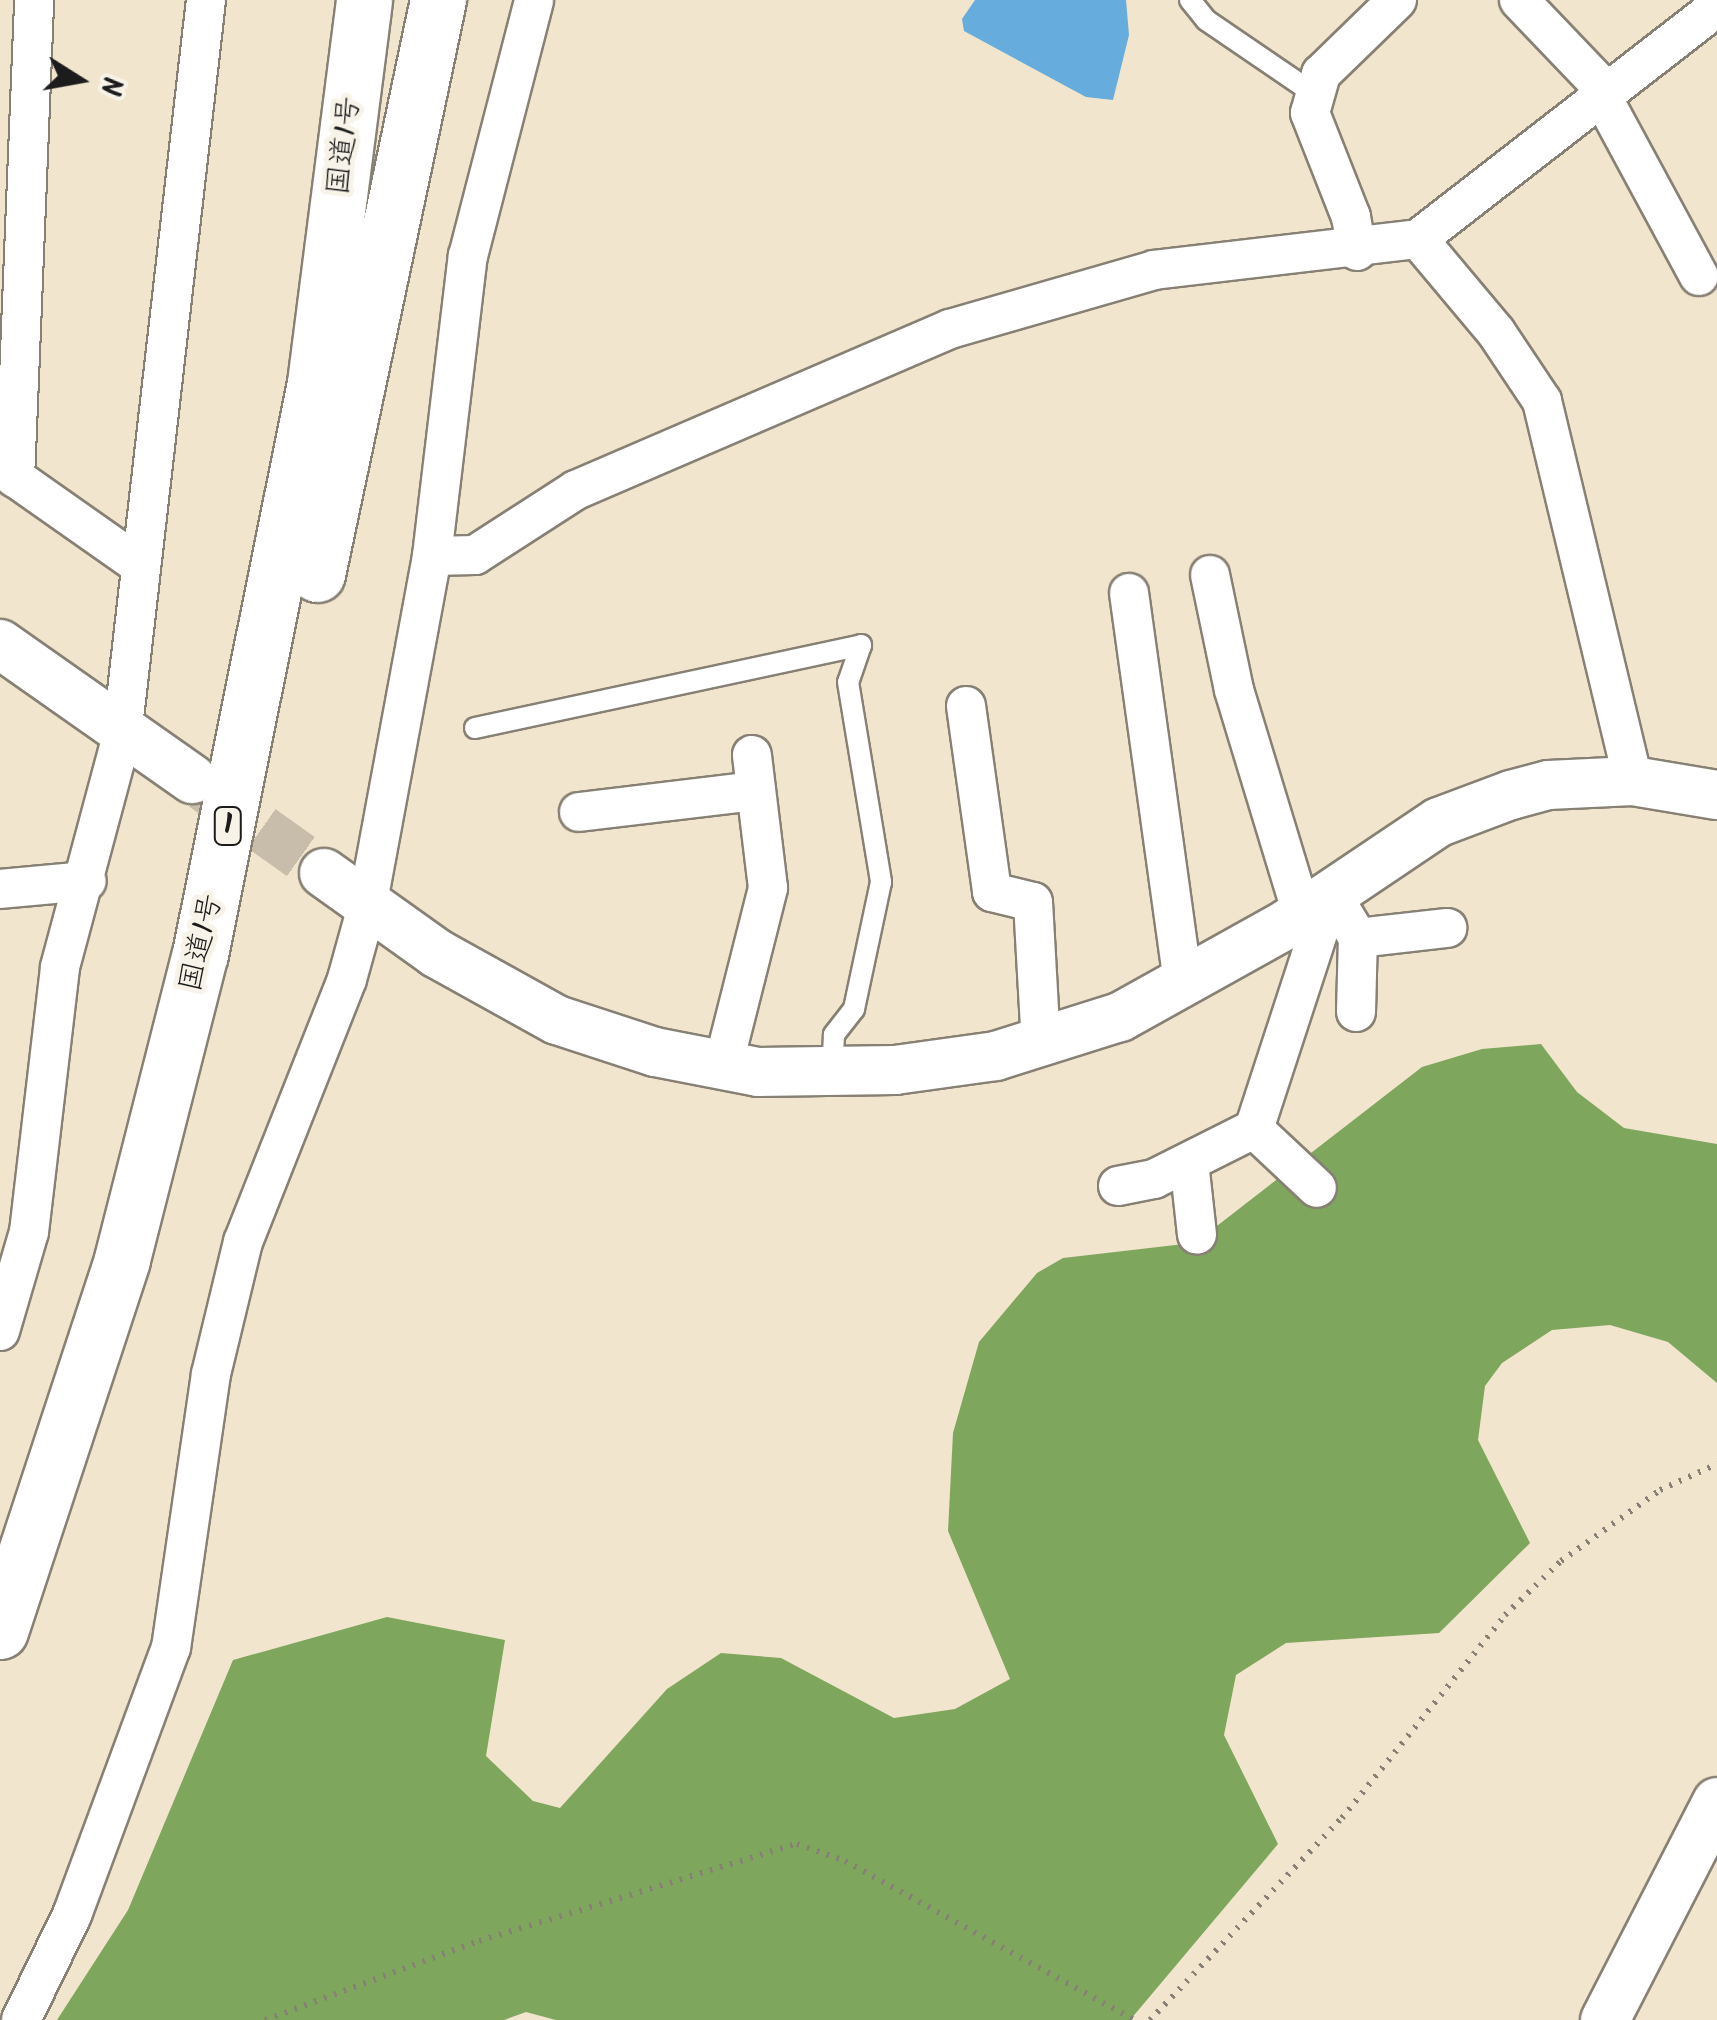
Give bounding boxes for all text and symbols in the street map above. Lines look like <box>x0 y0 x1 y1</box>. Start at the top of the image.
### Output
north arrow <box>30 30 130 130</box>
text: N <box>86 73 134 99</box>
street label: 国道1号 <box>321 94 369 198</box>
road number: 1 <box>213 803 243 849</box>
street label: 国道1号 <box>173 891 231 995</box>

